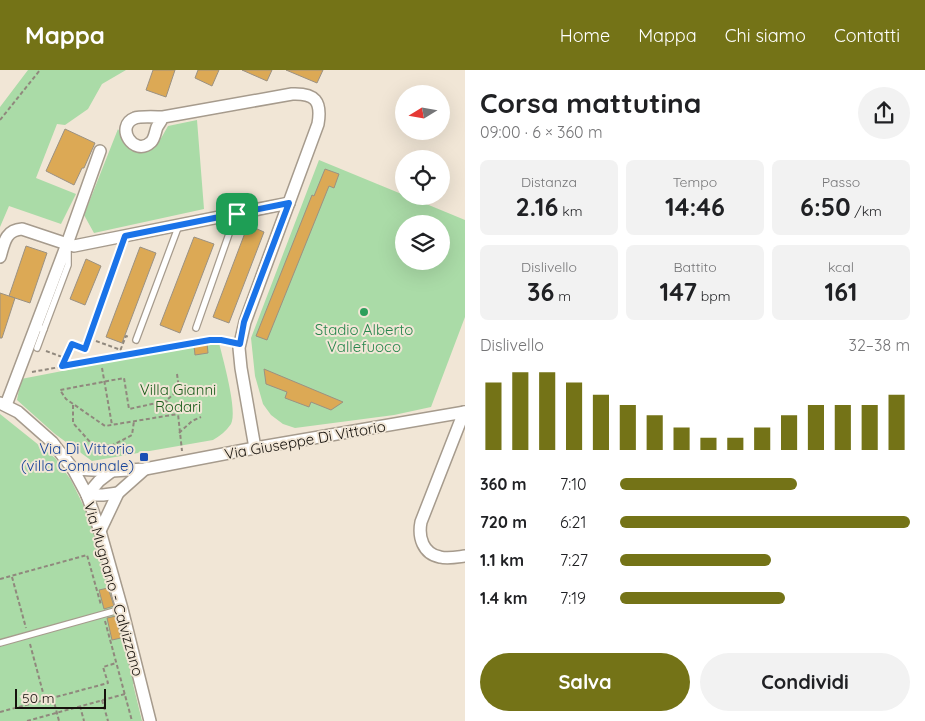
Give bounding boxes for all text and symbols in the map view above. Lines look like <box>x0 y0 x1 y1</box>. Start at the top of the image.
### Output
text: Mappa <box>25 20 105 50</box>
text: Home <box>560 24 610 47</box>
text: Mappa <box>638 24 697 47</box>
text: Chi siamo <box>725 24 806 47</box>
text: Contatti <box>834 24 900 47</box>
north arrow <box>395 85 450 140</box>
map controls <box>395 85 450 270</box>
text: Corsa mattutina <box>480 85 701 120</box>
button: share <box>858 87 910 139</box>
text: 09:00 · 6 × 360 m <box>480 122 603 142</box>
button: locate <box>395 150 450 205</box>
text: Distanza <box>521 173 577 191</box>
text: Tempo <box>673 173 717 191</box>
text: Passo <box>822 173 860 191</box>
text: 2.16 <box>516 191 558 222</box>
text: 14:46 <box>665 191 725 222</box>
text: 6:50 <box>800 191 851 222</box>
pin <box>216 193 258 235</box>
icon: arrive <box>223 200 251 228</box>
text: km <box>558 202 582 220</box>
text: /km <box>851 202 882 220</box>
button: layers <box>395 215 450 270</box>
text: Dislivello <box>521 258 577 276</box>
text: Battito <box>673 258 717 276</box>
text: kcal <box>828 258 854 276</box>
text: 36 <box>527 276 554 307</box>
text: 147 <box>660 276 697 307</box>
text: 161 <box>825 276 857 307</box>
text: m <box>554 287 571 305</box>
text: bpm <box>697 287 730 305</box>
marker: Stadio Alberto Vallefuoco <box>358 306 370 318</box>
place label: Stadio Alberto Vallefuoco <box>315 320 413 356</box>
text: Dislivello <box>480 335 544 355</box>
text: 32–38 m <box>849 335 910 355</box>
park label: Villa Gianni Rodari <box>140 380 216 416</box>
street label: Via Giuseppe Di Vittorio <box>223 416 387 464</box>
place label: Via Di Vittorio (villa Comunale) <box>21 439 134 475</box>
marker: Via Di Vittorio (villa Comunale) <box>138 451 150 463</box>
text: 360 m <box>480 474 527 494</box>
text: 7:10 <box>560 474 587 494</box>
street label: Via Mugnano - Calvizzano <box>80 500 148 678</box>
text: 720 m <box>480 512 527 532</box>
text: 6:21 <box>560 512 586 532</box>
text: 1.1 km <box>480 550 524 570</box>
text: 7:27 <box>560 550 588 570</box>
text: 1.4 km <box>480 588 527 608</box>
text: 7:19 <box>560 588 586 608</box>
button: Salva <box>480 653 690 711</box>
button: Condividi <box>700 653 910 711</box>
scale bar <box>15 686 106 709</box>
text: 50 m <box>22 689 55 707</box>

